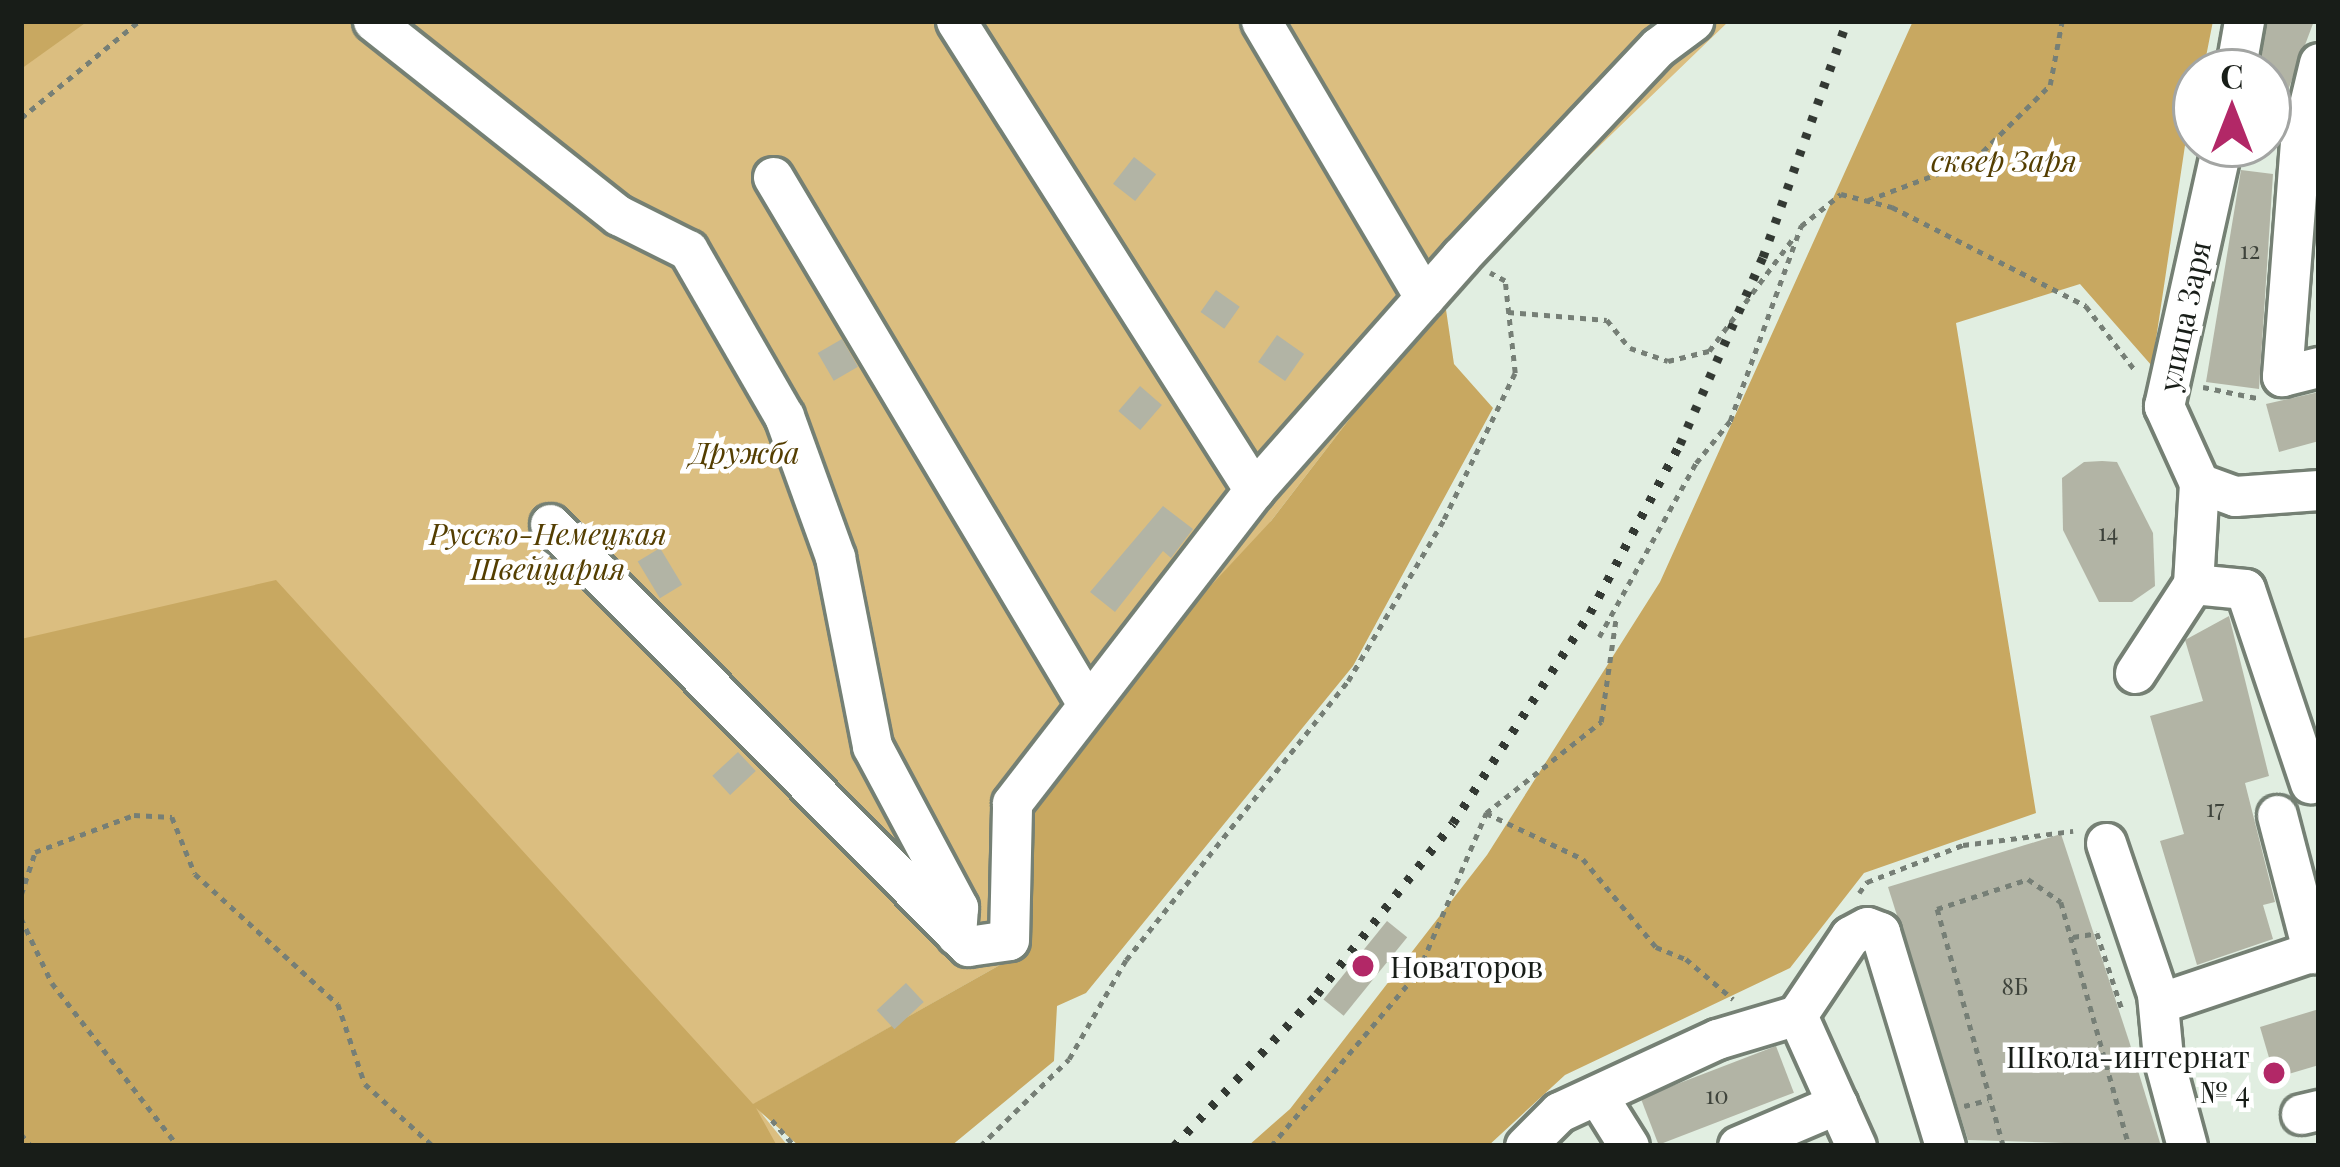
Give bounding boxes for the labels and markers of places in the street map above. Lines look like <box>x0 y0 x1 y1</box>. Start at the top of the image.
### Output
place label: Новаторов <box>1390 948 1543 984</box>
marker: Новаторов <box>1347 950 1379 982</box>
place label: Школа-интернат № 4 <box>2006 1038 2250 1108</box>
marker: Школа-интернат № 4 <box>2261 1060 2287 1086</box>

